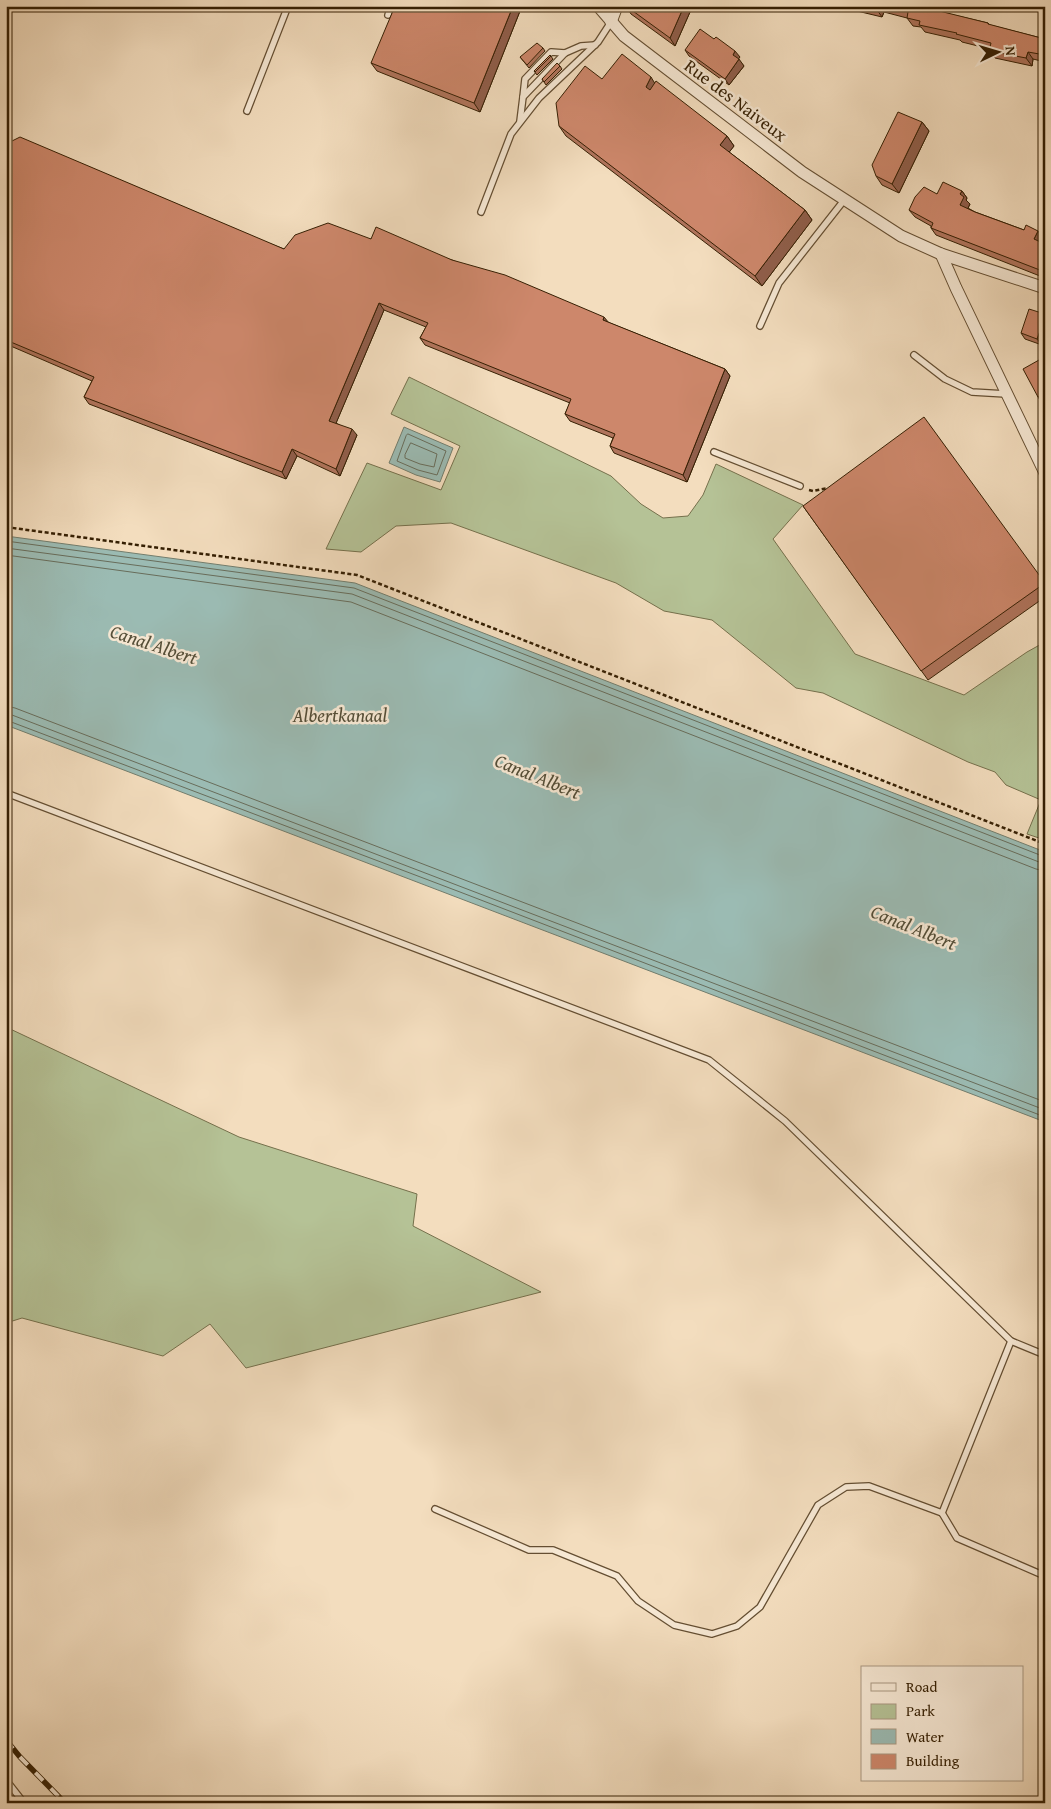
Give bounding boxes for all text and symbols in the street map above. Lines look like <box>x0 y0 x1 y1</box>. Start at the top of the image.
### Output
north arrow <box>974 28 1024 78</box>
text: N <box>1001 45 1021 57</box>
street label: Rue des Naiveux <box>679 52 794 148</box>
water label: Canal Albert <box>107 617 202 672</box>
water label: Albertkanaal <box>292 701 388 729</box>
water label: Canal Albert <box>491 746 586 806</box>
water label: Canal Albert <box>867 897 962 957</box>
legend <box>861 1666 1024 1782</box>
text: Road <box>906 1676 937 1697</box>
text: Park <box>906 1700 935 1721</box>
text: Water <box>906 1726 944 1747</box>
text: Building <box>906 1750 960 1771</box>

